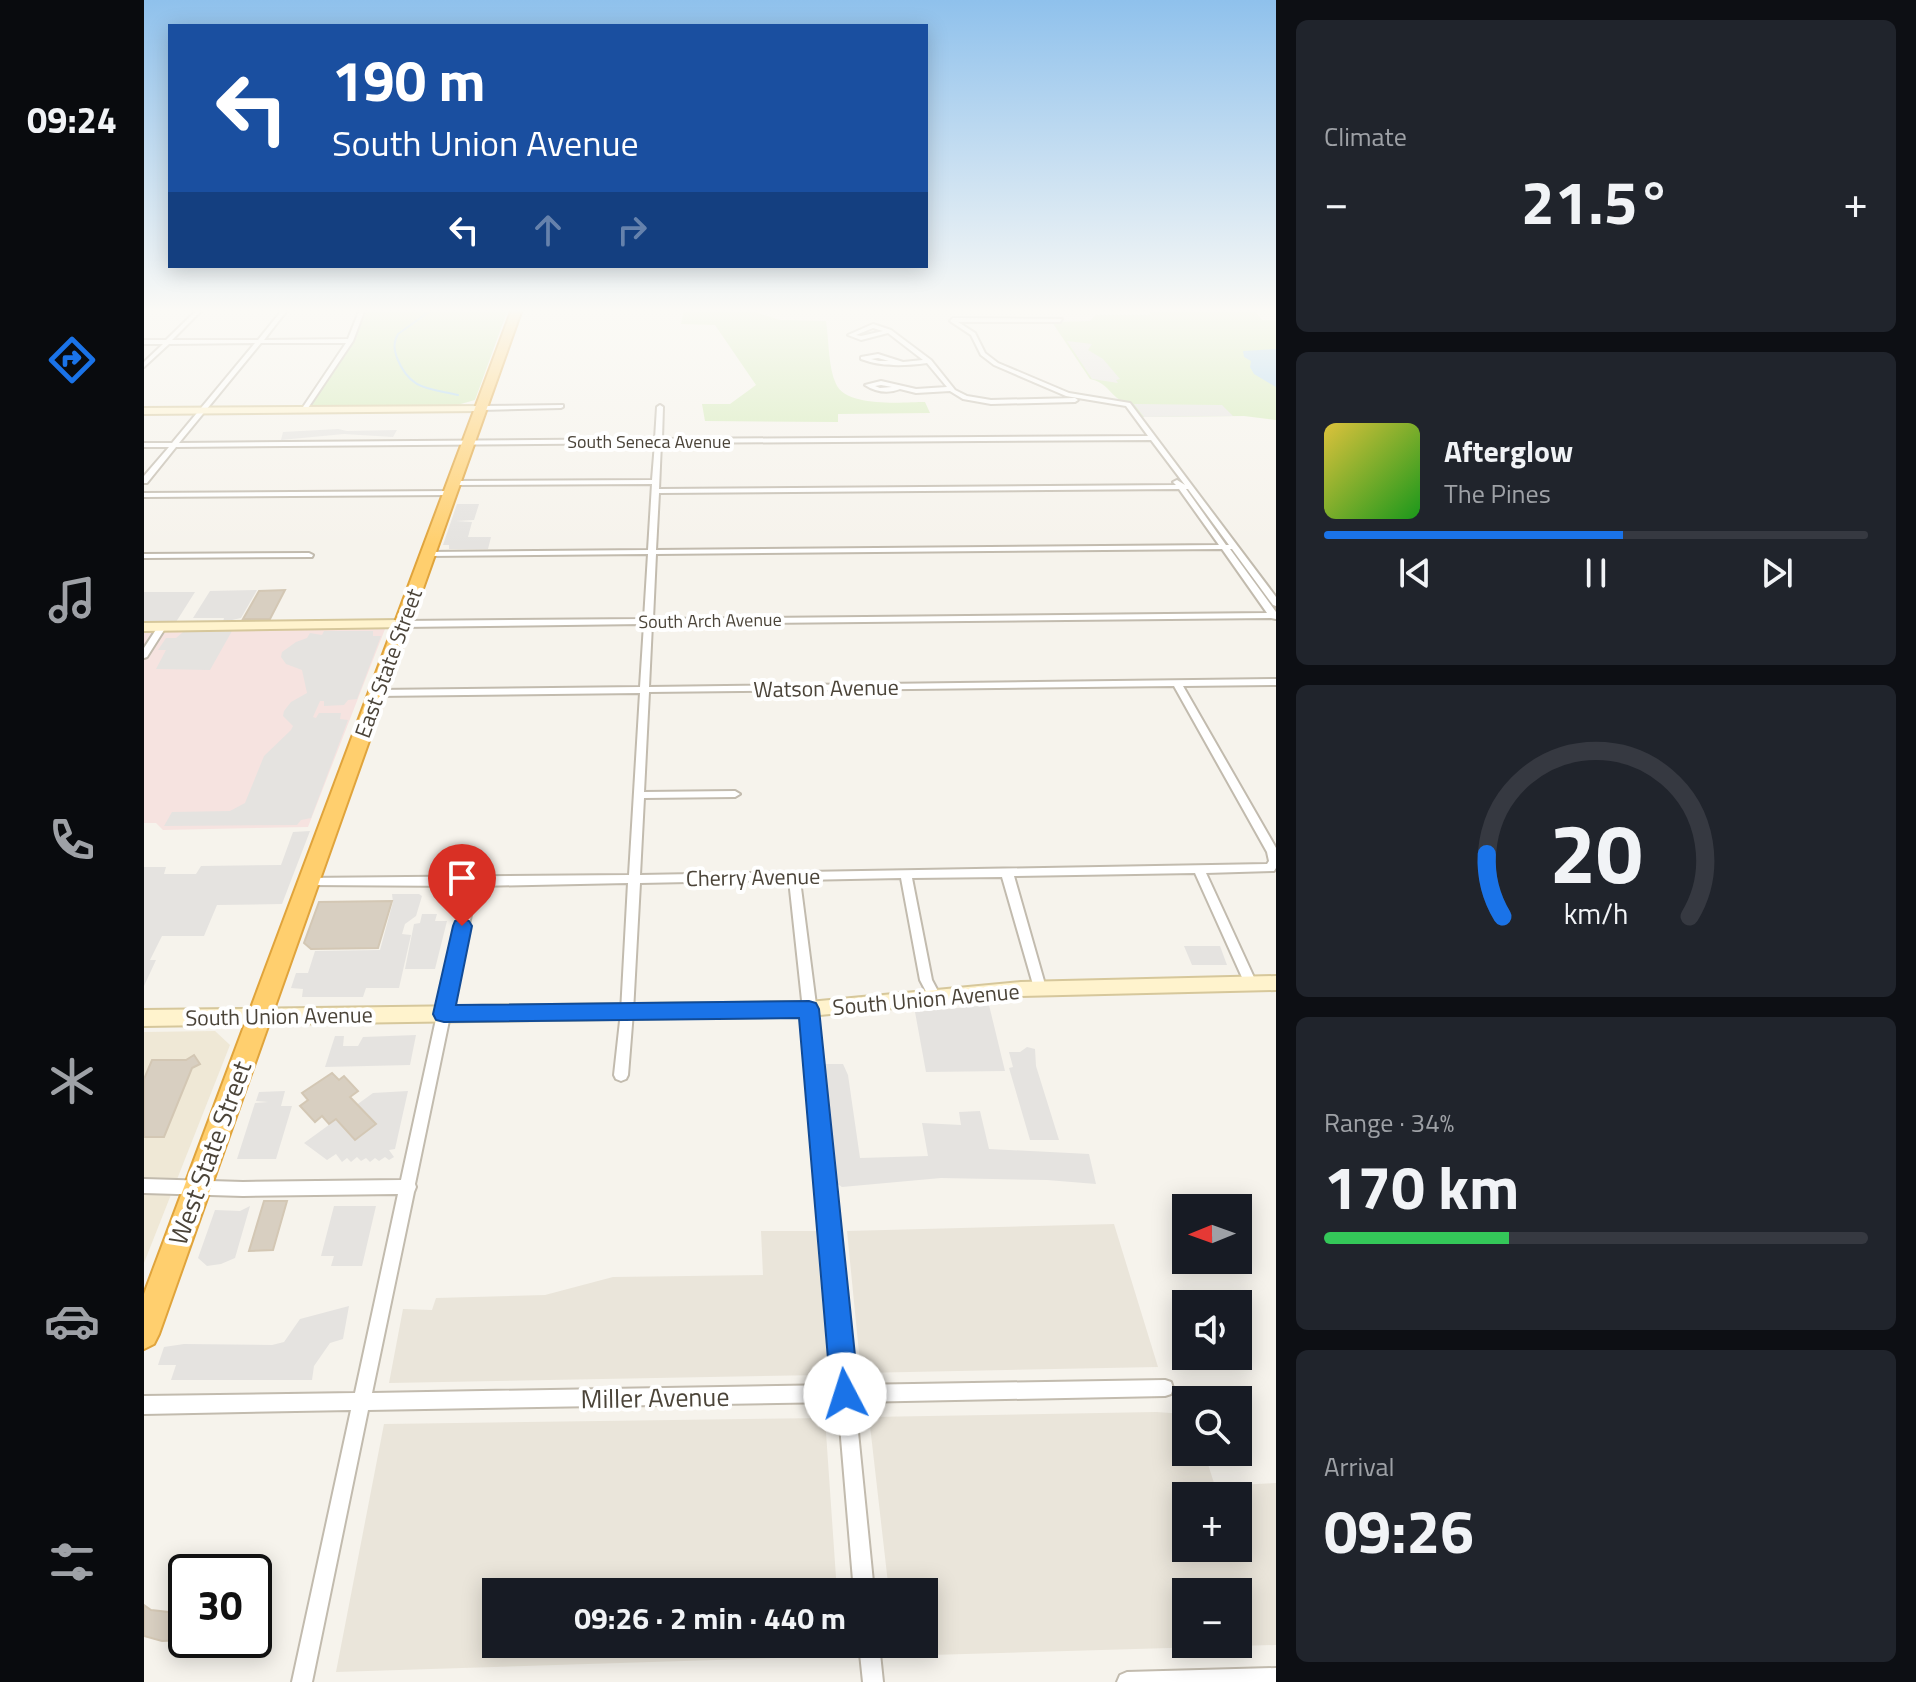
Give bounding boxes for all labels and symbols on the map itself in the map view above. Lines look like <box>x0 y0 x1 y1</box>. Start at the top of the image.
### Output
street label: South Seneca Avenue <box>567 428 731 455</box>
street label: East State Street <box>345 583 431 743</box>
street label: South Arch Avenue <box>638 606 782 635</box>
street label: Watson Avenue <box>753 670 899 706</box>
pin <box>428 844 496 926</box>
street label: Cherry Avenue <box>686 859 820 895</box>
street label: South Union Avenue <box>831 974 1021 1024</box>
street label: South Union Avenue <box>185 997 373 1035</box>
street label: West State Street <box>158 1055 261 1250</box>
north arrow <box>1172 1194 1252 1274</box>
position arrow <box>803 1352 887 1436</box>
street label: Miller Avenue <box>580 1377 730 1418</box>
speed limit sign: 30 <box>168 1554 272 1658</box>

